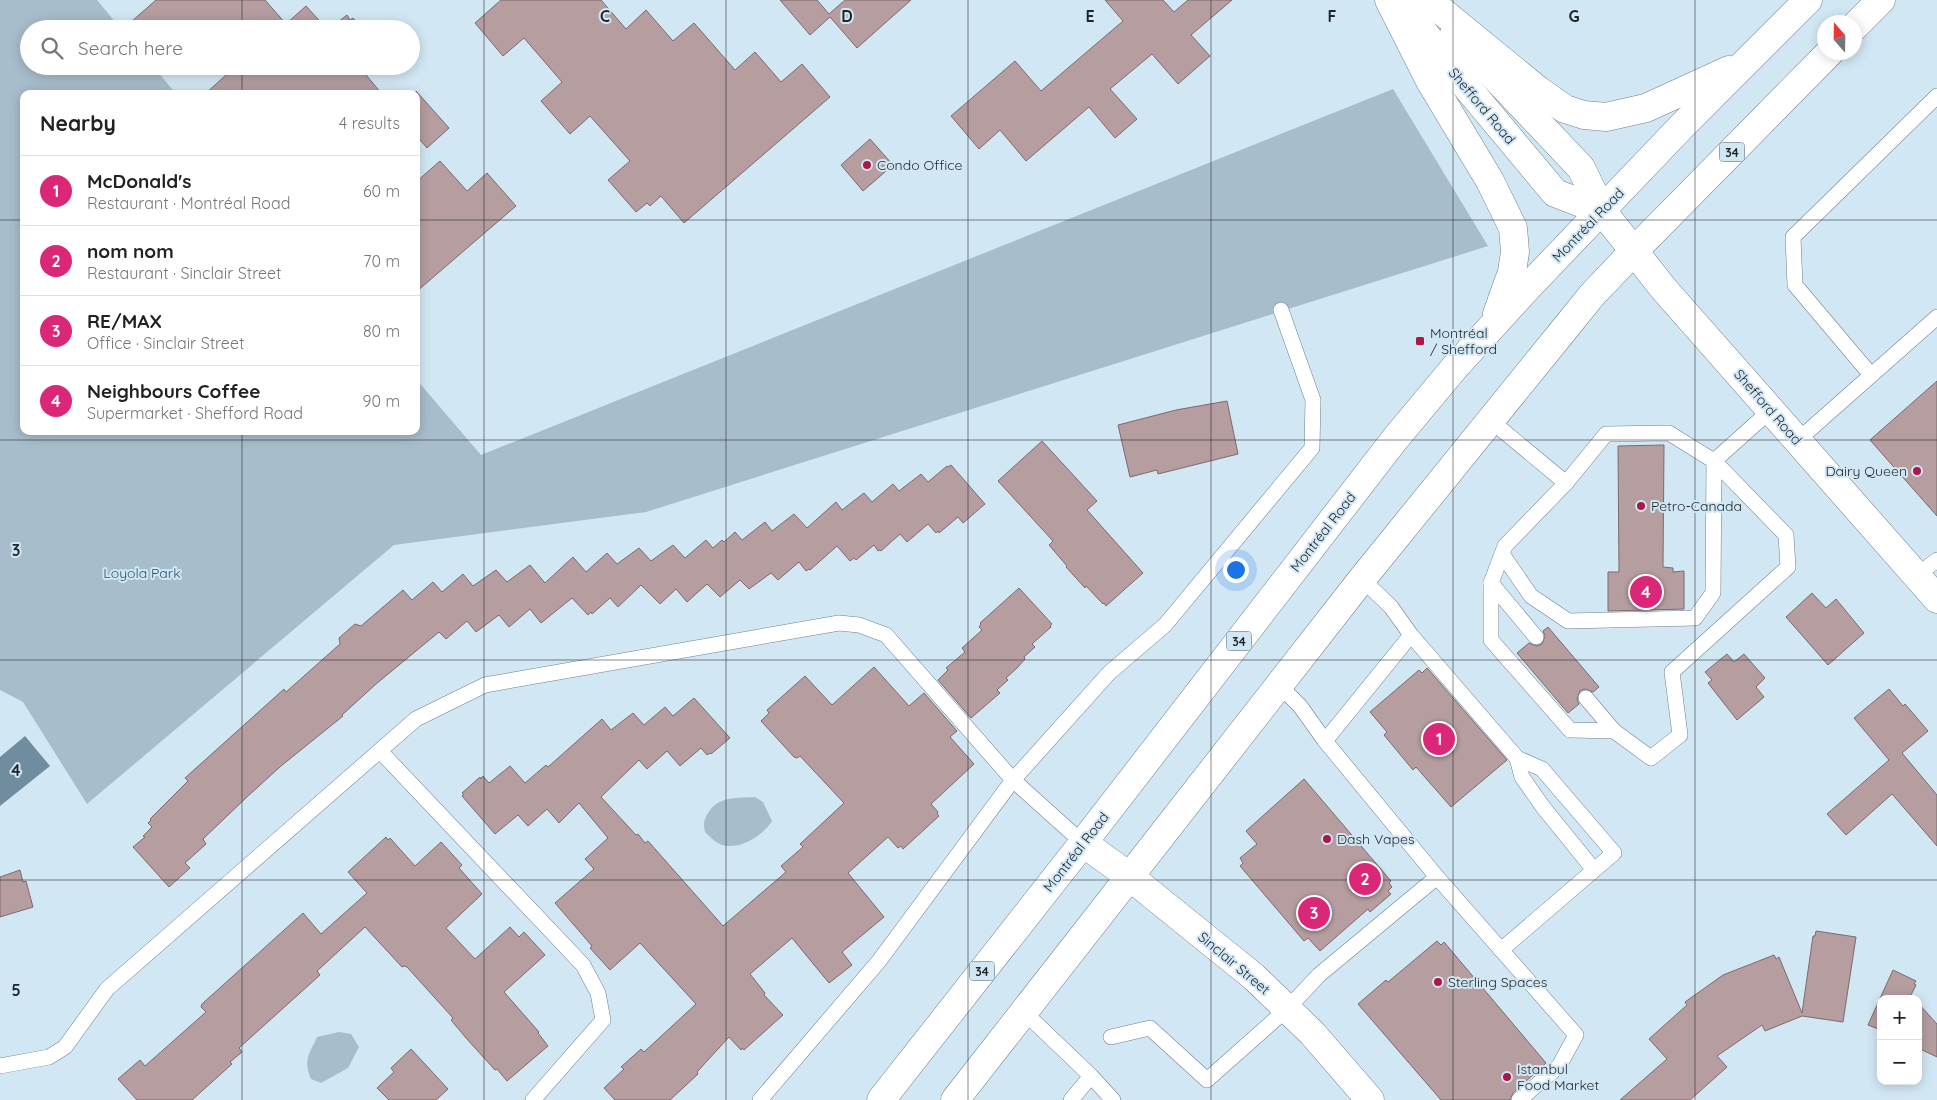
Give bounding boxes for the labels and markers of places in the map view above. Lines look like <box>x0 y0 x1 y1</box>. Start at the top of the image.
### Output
place label: Condo Office <box>877 156 962 174</box>
marker: Condo Office <box>861 159 873 171</box>
place label: Montréal / Shefford <box>1430 324 1497 358</box>
marker: Montréal / Shefford <box>1414 335 1426 347</box>
place label: Dairy Queen <box>1826 462 1907 480</box>
marker: Dairy Queen <box>1911 465 1923 477</box>
place label: Petro-Canada <box>1651 497 1742 515</box>
marker: Petro-Canada <box>1635 500 1647 512</box>
pin: 4 <box>1630 573 1662 611</box>
pin: 1 <box>1423 720 1455 758</box>
place label: Dash Vapes <box>1337 830 1414 848</box>
marker: Dash Vapes <box>1321 833 1333 845</box>
pin: 2 <box>1349 860 1381 898</box>
pin: 3 <box>1298 894 1330 932</box>
place label: Sterling Spaces <box>1448 973 1547 991</box>
marker: Sterling Spaces <box>1432 976 1444 988</box>
place label: Istanbul Food Market <box>1517 1060 1599 1094</box>
marker: Istanbul Food Market <box>1501 1071 1513 1083</box>

